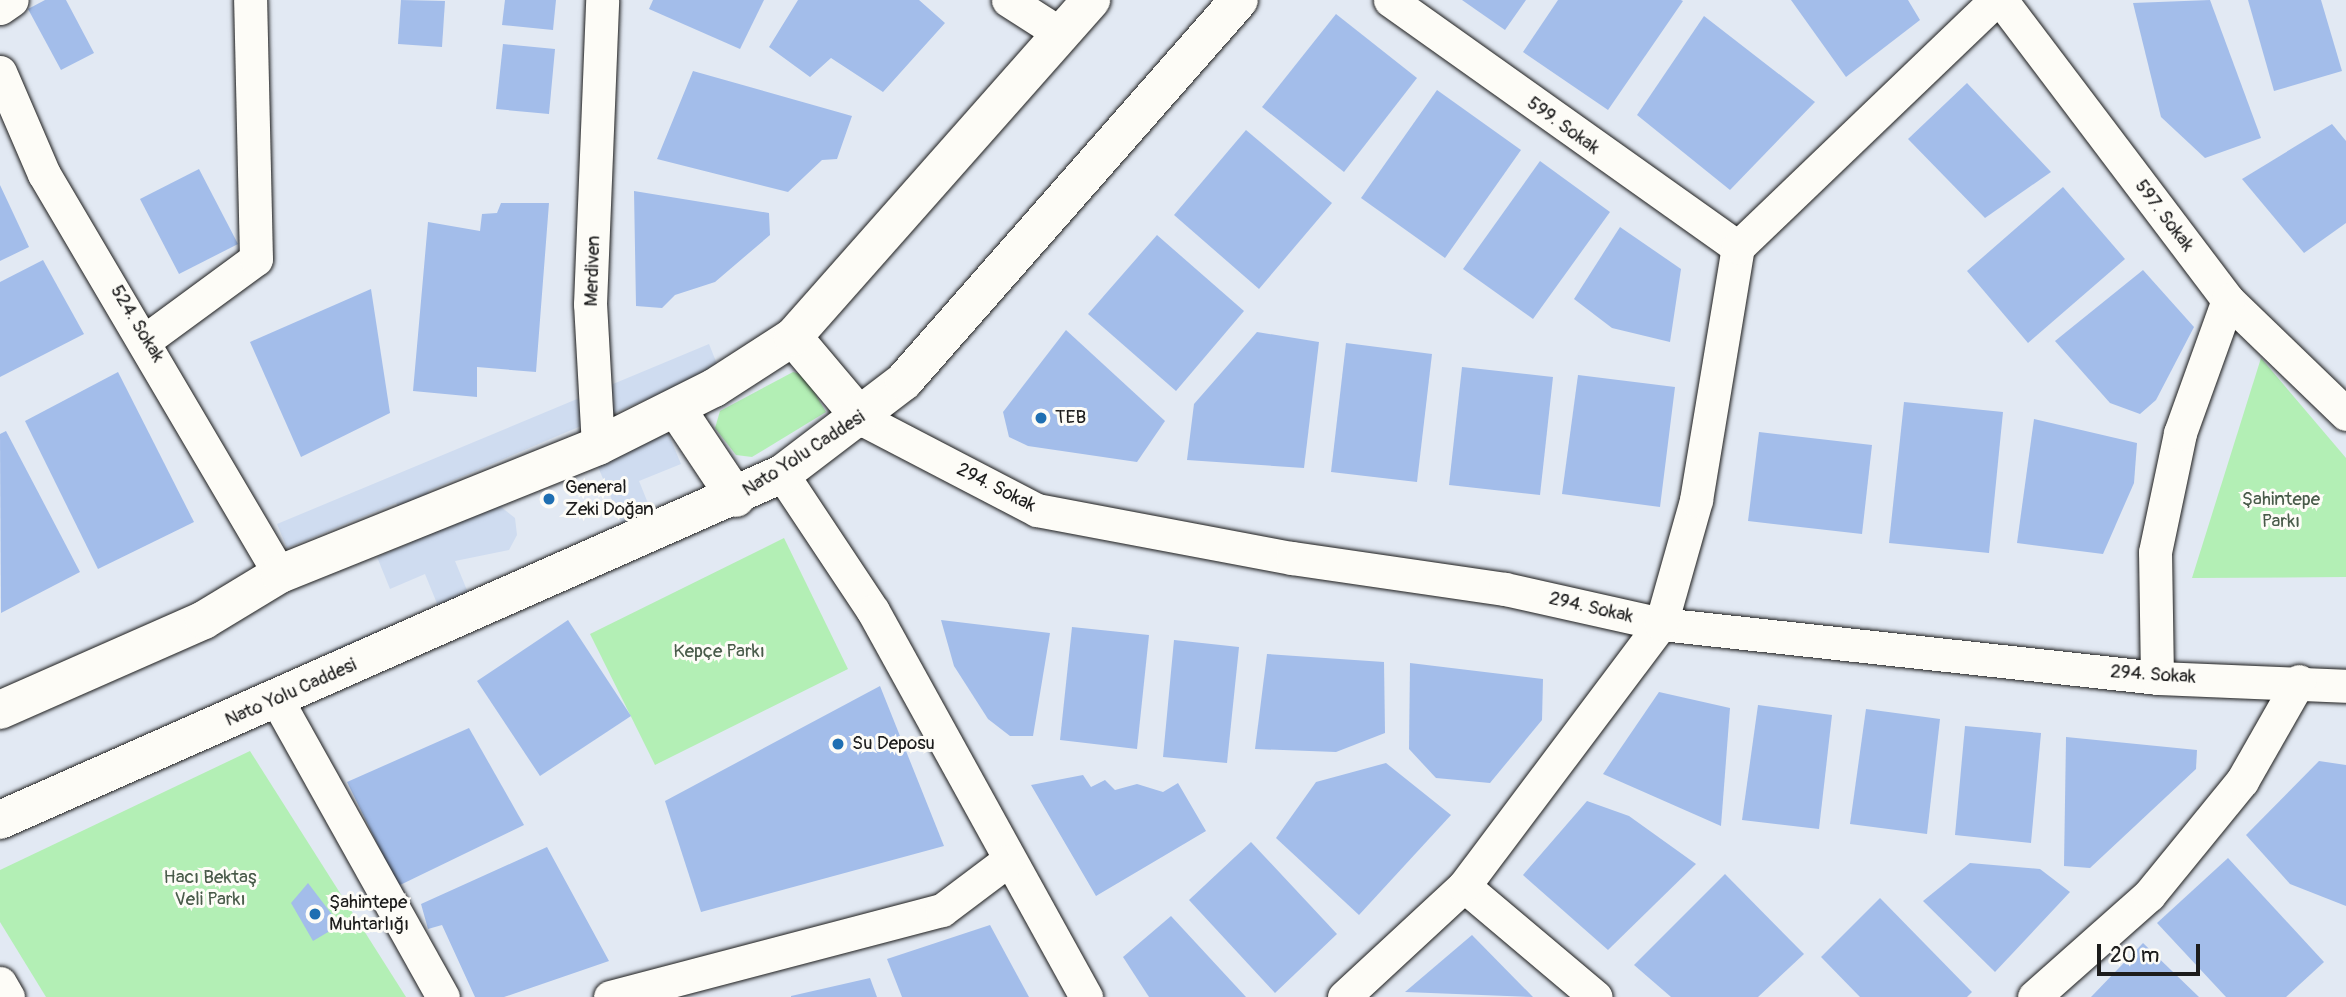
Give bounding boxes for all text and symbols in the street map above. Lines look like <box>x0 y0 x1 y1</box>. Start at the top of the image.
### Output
street label: 599. Sokak <box>1522 92 1604 160</box>
street label: 597. Sokak <box>2130 175 2198 257</box>
street label: Merdiven <box>580 235 606 307</box>
street label: 524. Sokak <box>105 281 169 367</box>
street label: Nato Yolu Caddesi <box>738 406 870 502</box>
place label: TEB <box>1055 407 1086 429</box>
marker: TEB <box>1033 410 1049 426</box>
street label: 294. Sokak <box>953 458 1039 518</box>
place label: General Zeki Doğan <box>565 477 654 521</box>
marker: General Zeki Doğan <box>539 489 559 509</box>
park label: Şahintepe Parkı <box>2242 489 2320 533</box>
street label: 294. Sokak <box>1547 587 1635 629</box>
park label: Kepçe Parkı <box>673 641 765 663</box>
street label: Nato Yolu Caddesi <box>222 654 360 732</box>
street label: 294. Sokak <box>2109 661 2197 689</box>
place label: Su Deposu <box>852 733 935 755</box>
marker: Su Deposu <box>830 736 846 752</box>
park label: Hacı Bektaş Veli Parkı <box>164 867 256 911</box>
place label: Şahintepe Muhtarlığı <box>329 892 409 936</box>
marker: Şahintepe Muhtarlığı <box>307 906 323 922</box>
scale bar <box>2101 930 2204 974</box>
text: 20 m <box>2110 942 2159 969</box>

